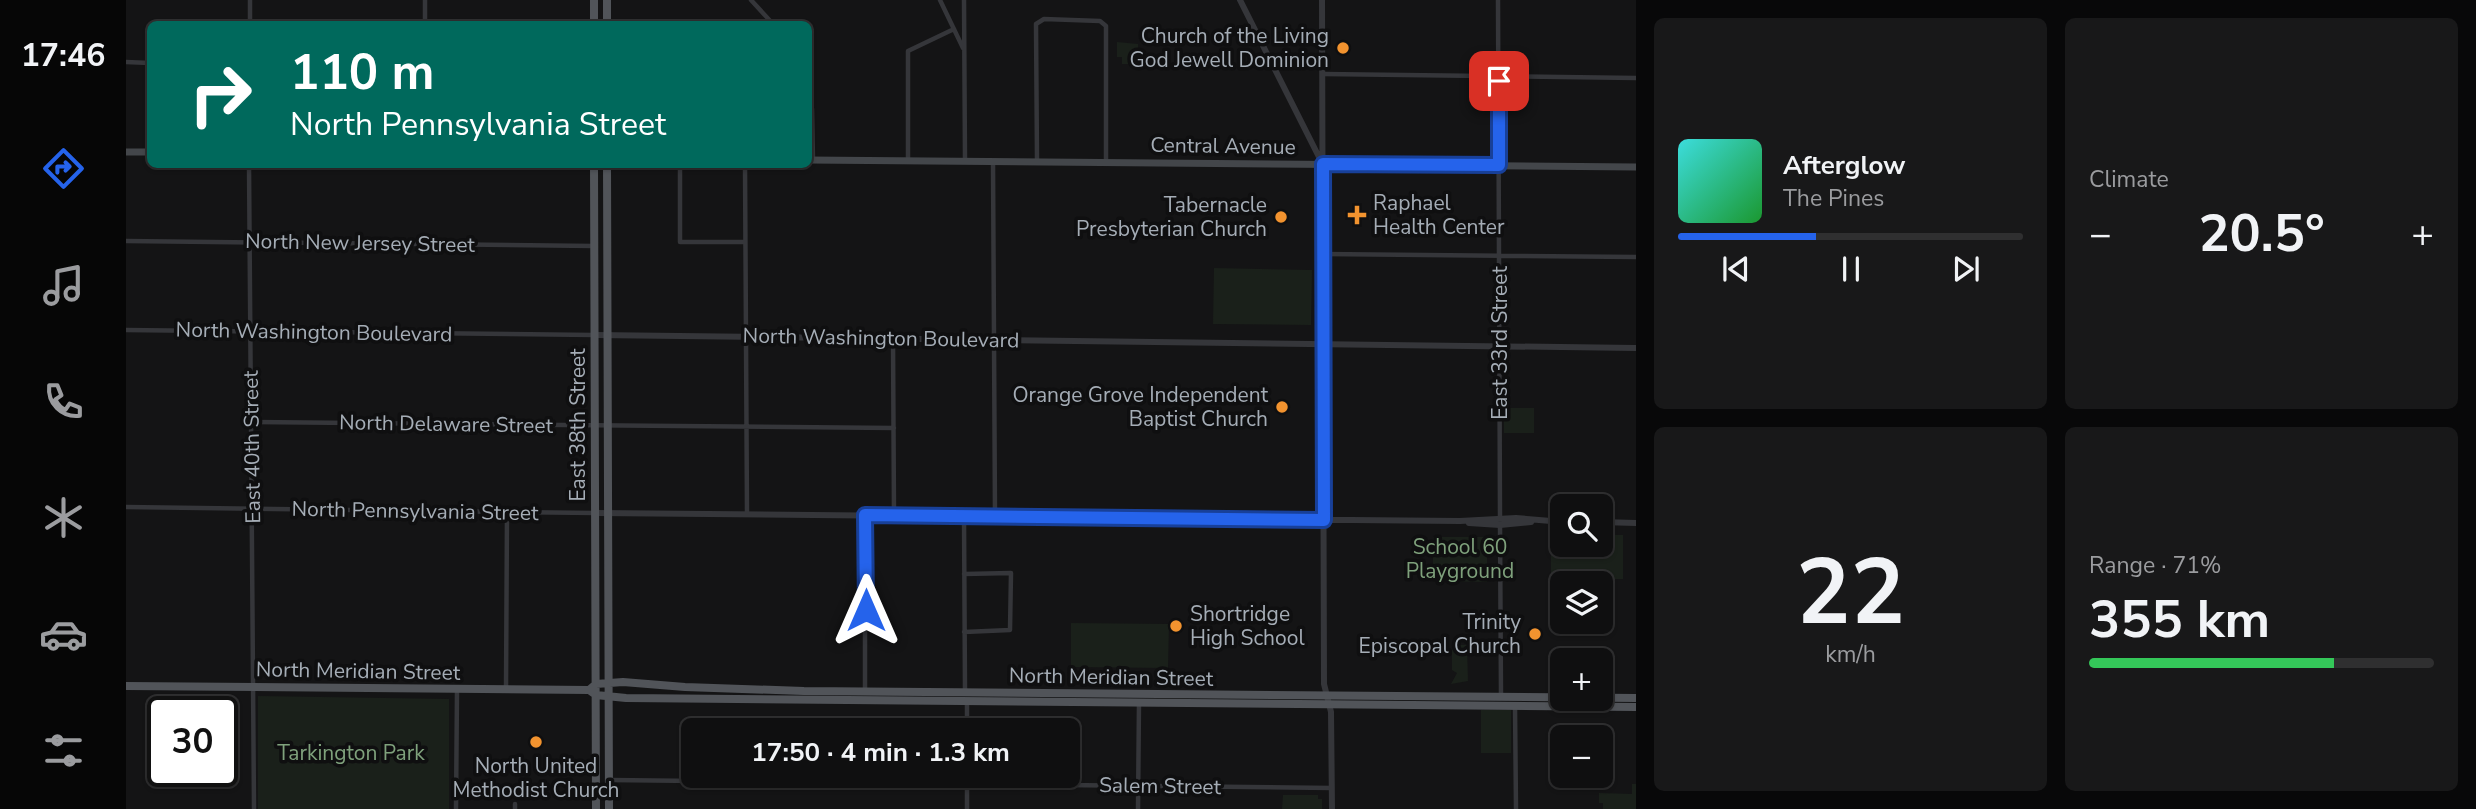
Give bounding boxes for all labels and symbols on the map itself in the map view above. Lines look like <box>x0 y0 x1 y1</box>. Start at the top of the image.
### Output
place label: Church of the Living God Jewell Dominion <box>1130 22 1329 74</box>
marker: Church of the Living God Jewell Dominion <box>1335 40 1351 56</box>
pin <box>1469 51 1529 111</box>
street label: Central Avenue <box>1150 131 1296 161</box>
place label: Raphael Health Center <box>1373 189 1505 241</box>
place label: Tabernacle Presbyterian Church <box>1076 191 1267 243</box>
marker: Raphael Health Center <box>1347 205 1367 225</box>
marker: Tabernacle Presbyterian Church <box>1273 209 1289 225</box>
street label: North New Jersey Street <box>245 227 476 259</box>
street label: East 33rd Street <box>1486 266 1514 420</box>
street label: North Washington Boulevard <box>175 316 453 348</box>
street label: North Washington Boulevard <box>742 322 1020 354</box>
street label: East 38th Street <box>564 348 592 502</box>
street label: East 40th Street <box>237 370 267 524</box>
place label: Orange Grove Independent Baptist Church <box>1012 381 1269 433</box>
marker: Orange Grove Independent Baptist Church <box>1274 399 1290 415</box>
street label: North Delaware Street <box>339 408 554 440</box>
street label: North Pennsylvania Street <box>291 495 539 527</box>
park label: School 60 Playground <box>1406 533 1514 585</box>
position arrow <box>829 573 903 647</box>
place label: Shortridge High School <box>1190 600 1305 652</box>
place label: Trinity Episcopal Church <box>1358 608 1521 660</box>
marker: Shortridge High School <box>1168 618 1184 634</box>
marker: Trinity Episcopal Church <box>1527 626 1543 642</box>
street label: North Meridian Street <box>256 655 461 687</box>
street label: North Meridian Street <box>1009 661 1214 693</box>
speed limit sign: 30 <box>147 696 238 787</box>
marker: North United Methodist Church <box>528 734 544 750</box>
park label: Tarkington Park <box>277 739 425 767</box>
place label: North United Methodist Church <box>453 752 619 804</box>
street label: Salem Street <box>1099 771 1222 801</box>

